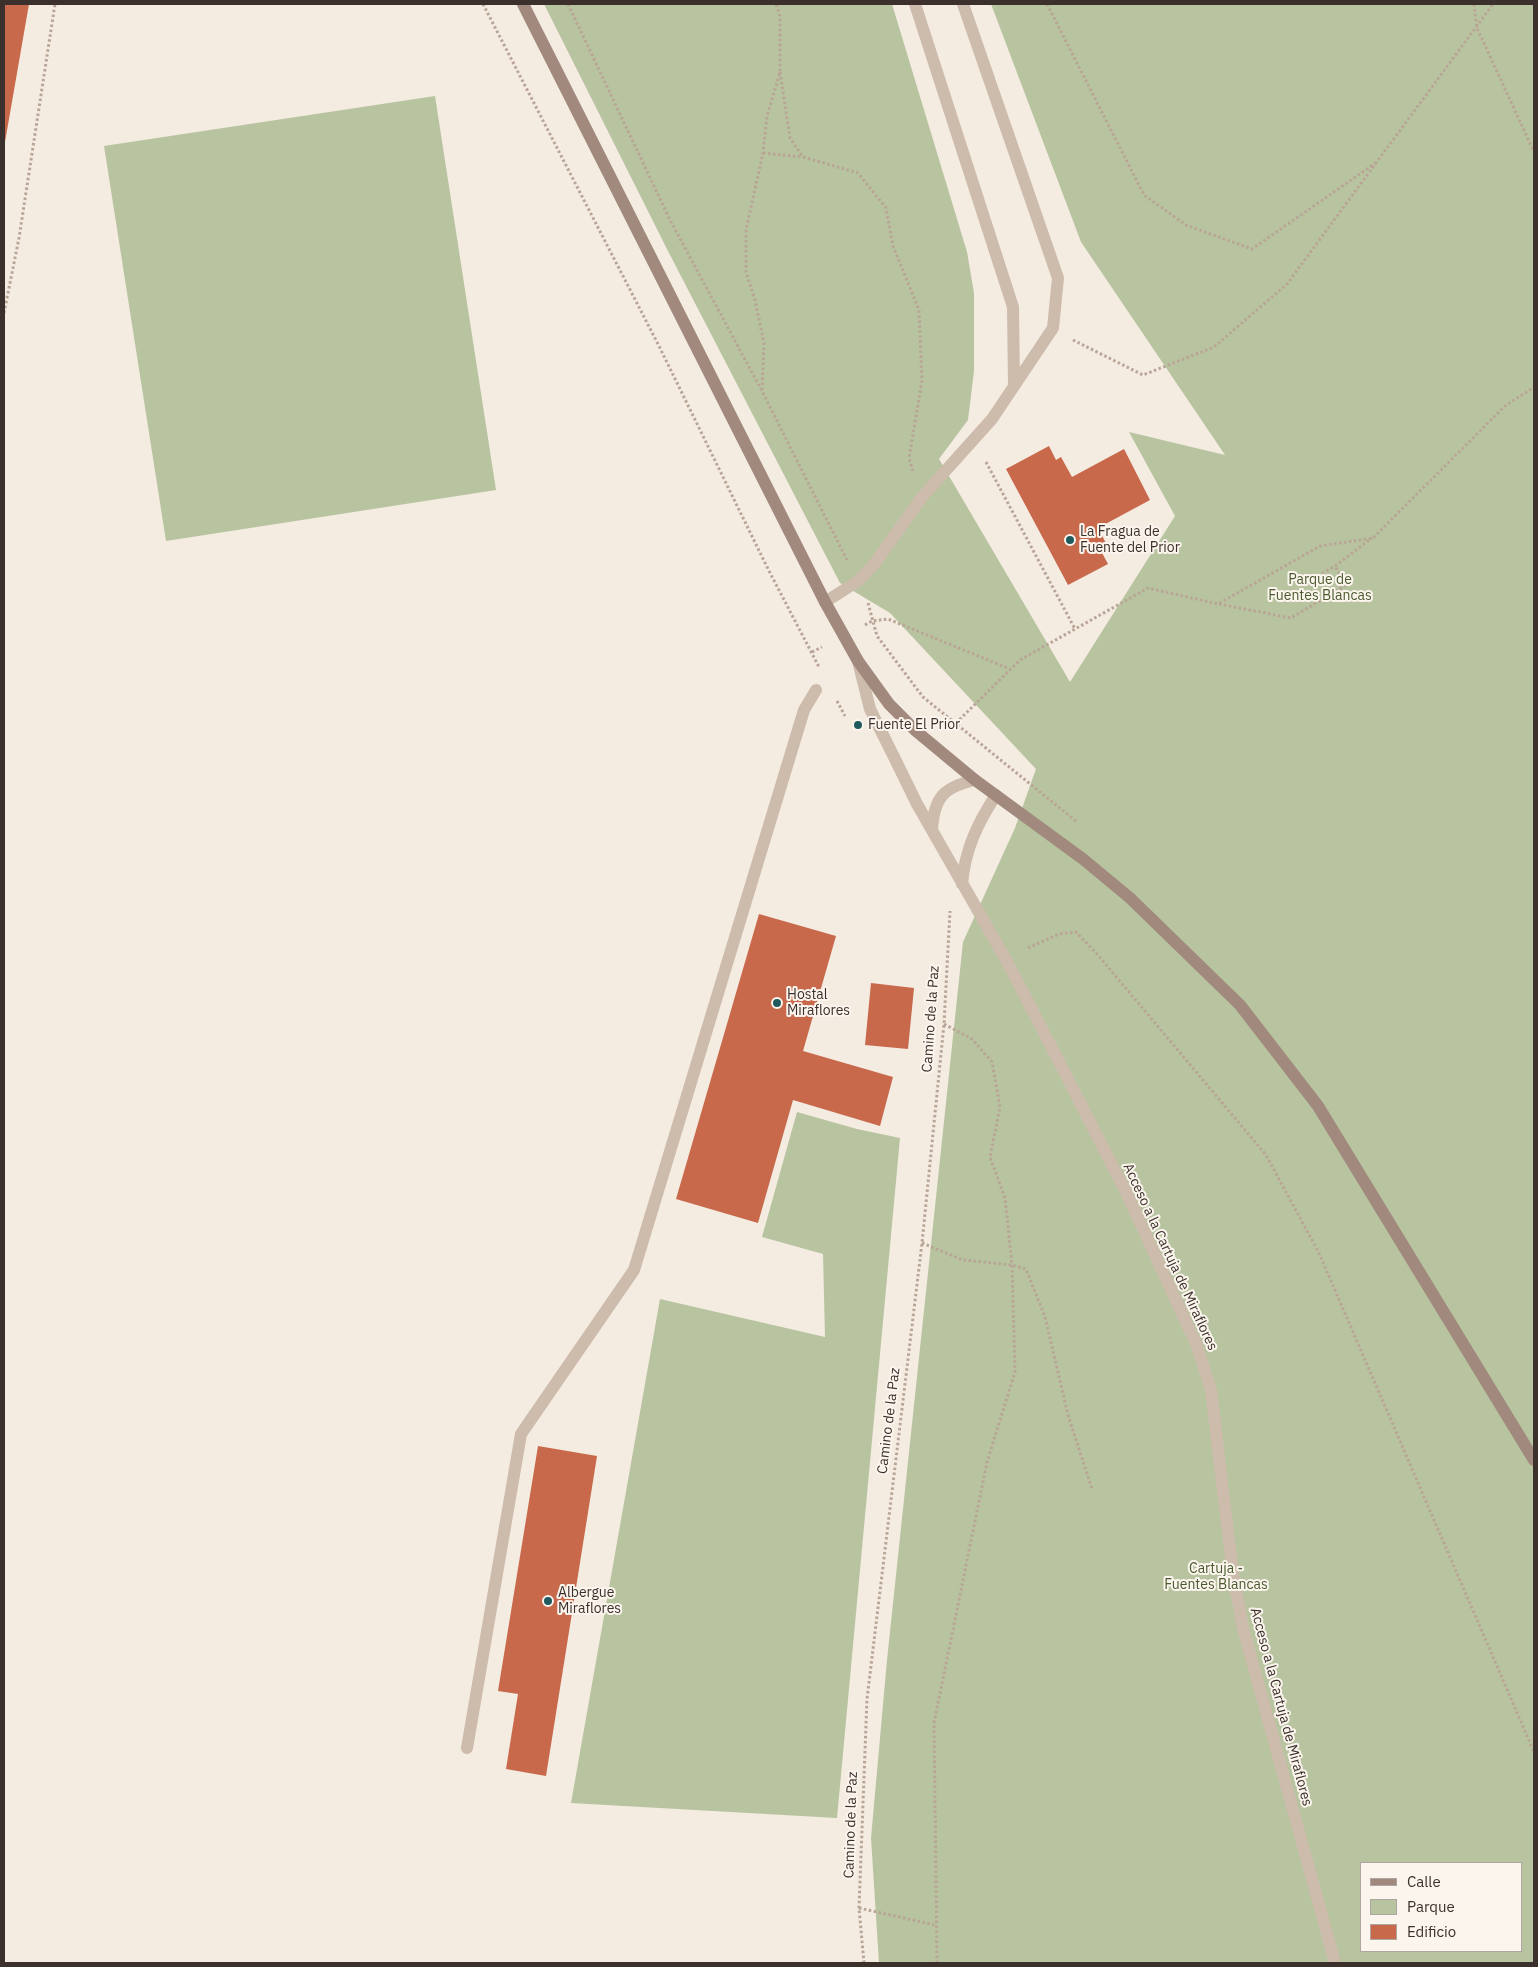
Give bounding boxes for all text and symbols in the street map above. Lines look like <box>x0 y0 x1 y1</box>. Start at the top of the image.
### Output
place label: La Fragua de Fuente del Prior <box>1080 524 1180 556</box>
marker: La Fragua de Fuente del Prior <box>1064 534 1076 546</box>
park label: Parque de Fuentes Blancas <box>1268 572 1372 604</box>
place label: Fuente El Prior <box>868 717 960 733</box>
marker: Fuente El Prior <box>852 719 864 731</box>
street label: Camino de la Paz <box>919 965 943 1073</box>
place label: Hostal Miraflores <box>787 987 850 1020</box>
marker: Hostal Miraflores <box>771 997 783 1009</box>
street label: Acceso a la Cartuja de Miraflores <box>1119 1161 1221 1353</box>
street label: Camino de la Paz <box>874 1367 904 1475</box>
park label: Cartuja - Fuentes Blancas <box>1164 1561 1268 1594</box>
place label: Albergue Miraflores <box>558 1585 621 1618</box>
marker: Albergue Miraflores <box>542 1595 554 1607</box>
street label: Acceso a la Cartuja de Miraflores <box>1246 1606 1316 1808</box>
street label: Camino de la Paz <box>841 1771 861 1879</box>
legend <box>1360 1862 1523 1952</box>
text: Calle <box>1407 1872 1441 1891</box>
text: Parque <box>1407 1897 1455 1916</box>
text: Edificio <box>1407 1922 1456 1941</box>

